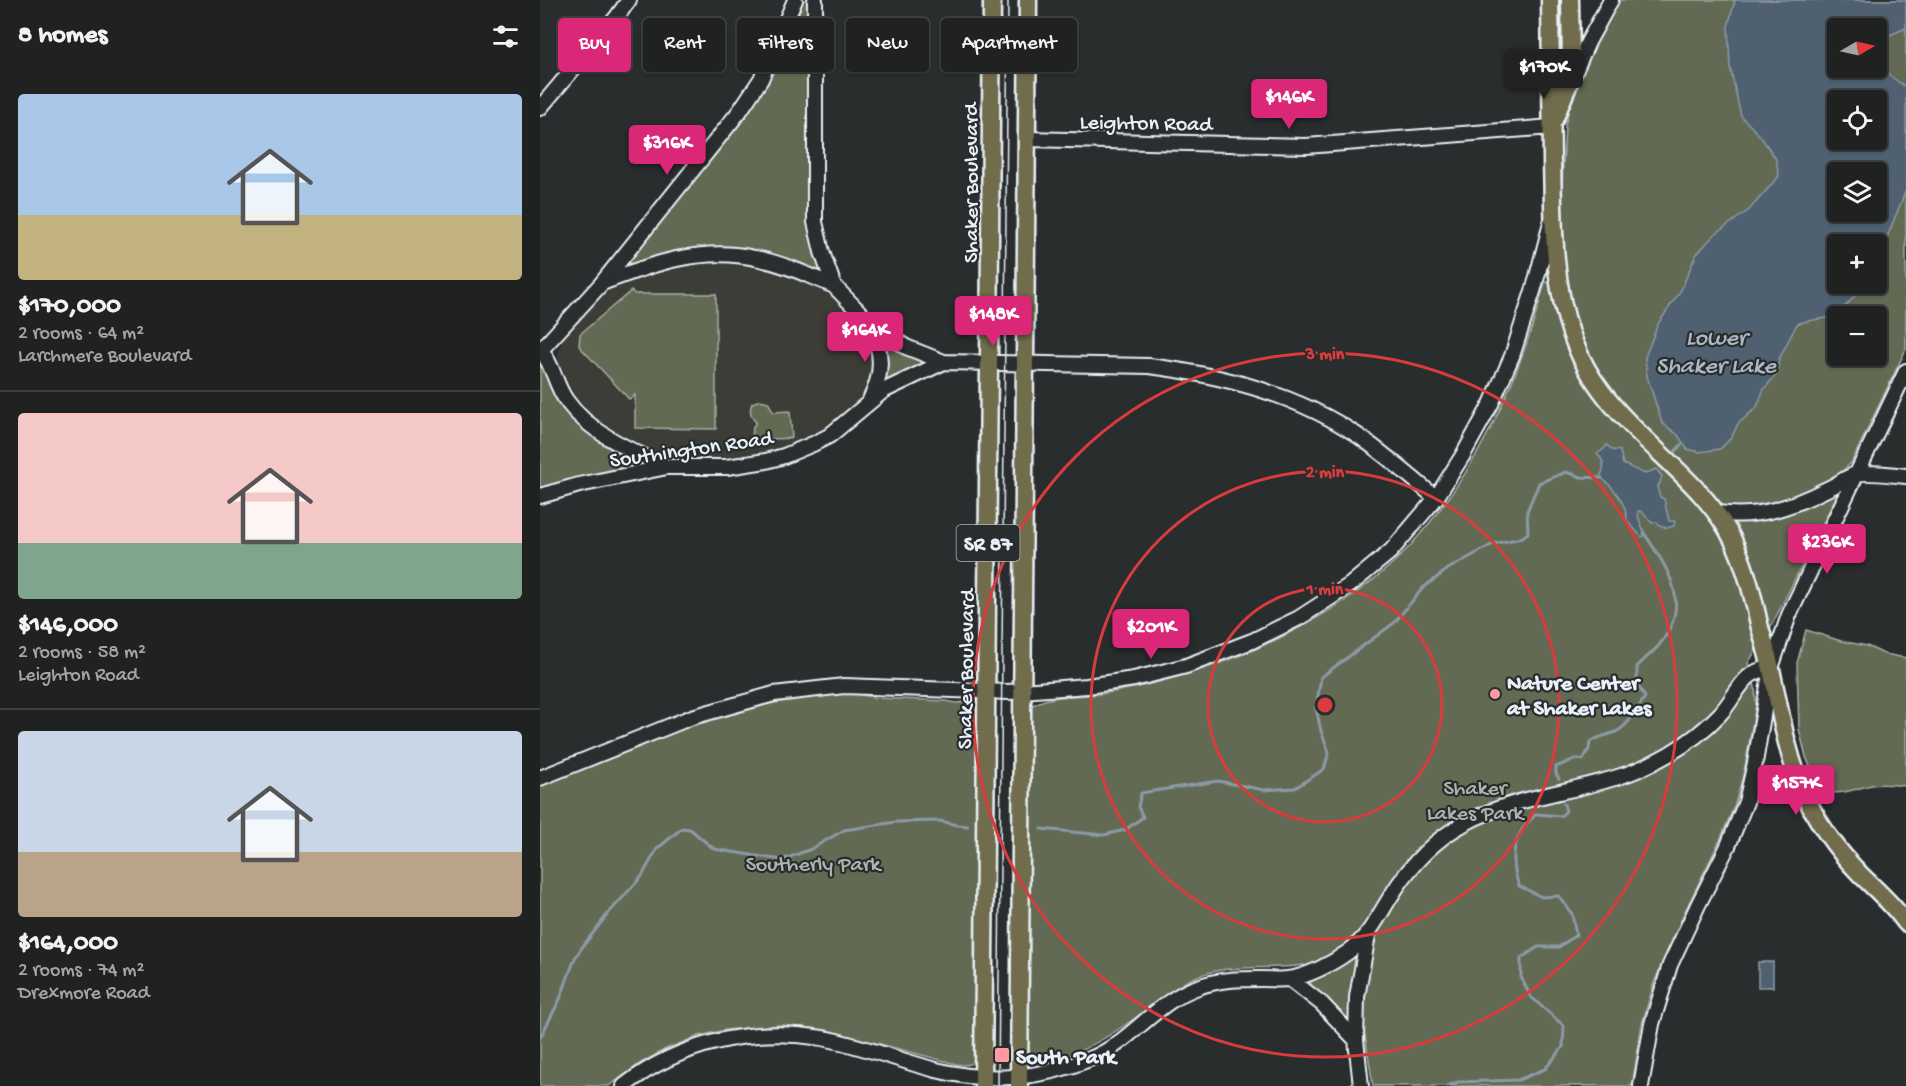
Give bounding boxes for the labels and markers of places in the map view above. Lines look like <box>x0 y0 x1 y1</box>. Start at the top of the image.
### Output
pin: $170K <box>1502 49 1586 100</box>
pin: $146K <box>1247 79 1331 130</box>
pin: $316K <box>625 125 709 176</box>
pin: $148K <box>951 296 1035 347</box>
pin: $164K <box>823 312 907 363</box>
pin: $236K <box>1785 524 1869 575</box>
pin: $201K <box>1109 609 1193 660</box>
place label: Nature Center at Shaker Lakes <box>1506 672 1653 723</box>
marker: Nature Center at Shaker Lakes <box>1488 687 1502 701</box>
centre of rings <box>1315 695 1335 715</box>
pin: $157K <box>1754 765 1838 816</box>
marker: South Park <box>993 1046 1011 1064</box>
place label: South Park <box>1016 1046 1118 1072</box>

